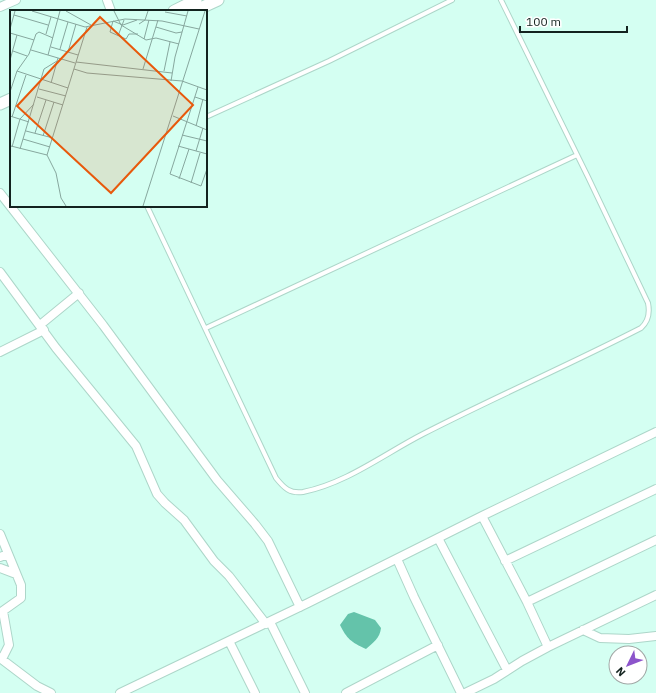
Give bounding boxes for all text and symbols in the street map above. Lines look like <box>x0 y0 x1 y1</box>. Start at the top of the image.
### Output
scale bar <box>520 8 627 34</box>
inset map <box>10 10 207 207</box>
text: 100 m <box>526 14 561 29</box>
north arrow <box>608 645 648 685</box>
text: N <box>613 664 629 680</box>

